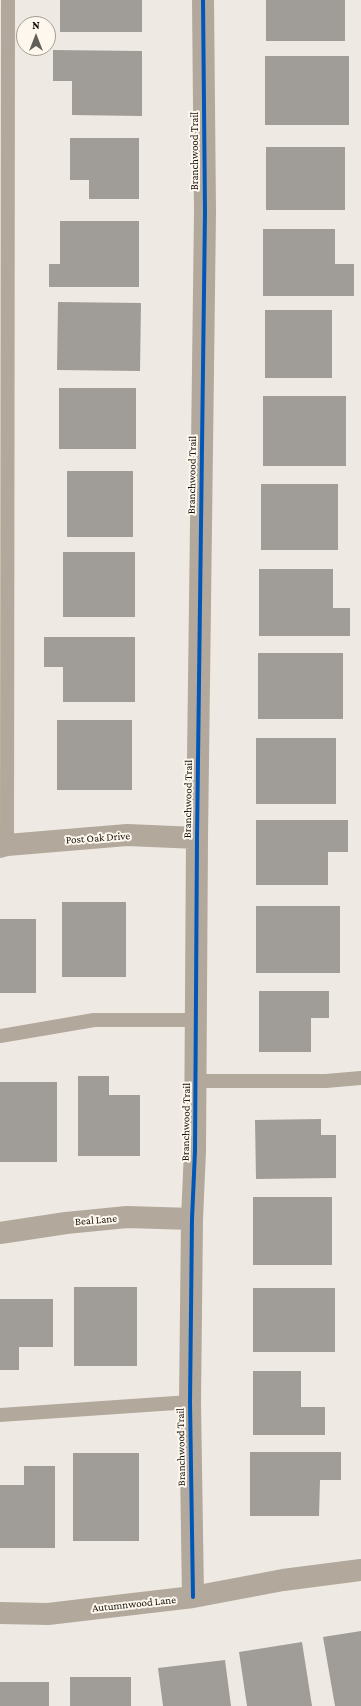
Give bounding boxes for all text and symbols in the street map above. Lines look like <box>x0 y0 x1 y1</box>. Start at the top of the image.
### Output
north arrow <box>16 16 56 56</box>
text: N <box>32 19 40 31</box>
street label: Branchwood Trail <box>188 112 202 190</box>
street label: Branchwood Trail <box>185 436 199 514</box>
street label: Branchwood Trail <box>181 760 195 838</box>
street label: Post Oak Drive <box>65 829 131 847</box>
street label: Branchwood Trail <box>179 1083 193 1161</box>
street label: Beal Lane <box>74 1212 118 1228</box>
street label: Branchwood Trail <box>174 1408 188 1486</box>
street label: Autumnwood Lane <box>91 1593 177 1615</box>

